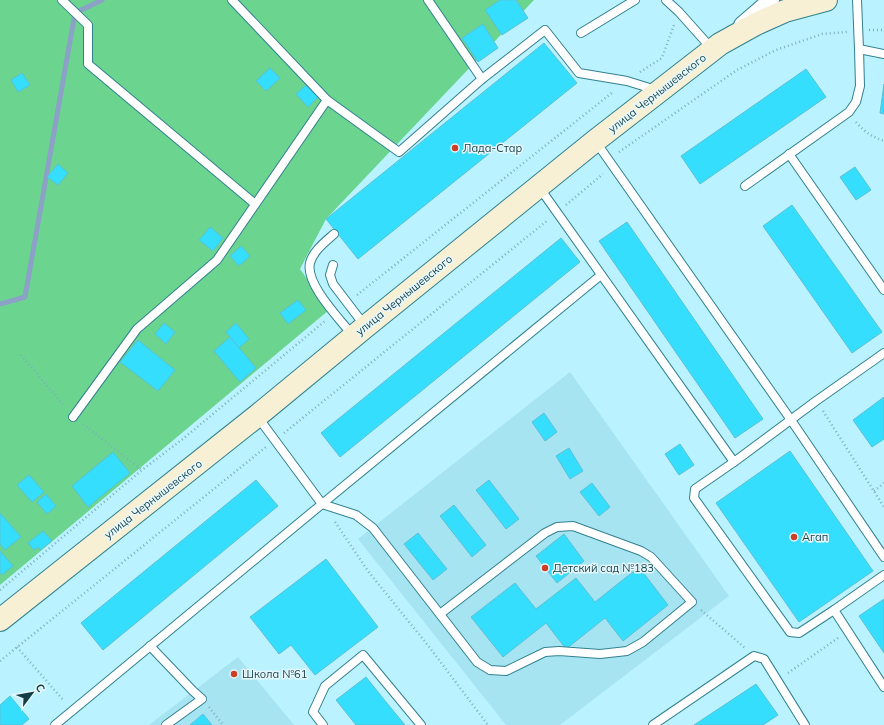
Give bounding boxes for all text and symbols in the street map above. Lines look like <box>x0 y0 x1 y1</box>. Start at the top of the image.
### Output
street label: улица Чернышевского <box>605 50 709 136</box>
place label: Лада-Стар <box>463 141 522 155</box>
marker: Лада-Стар <box>450 143 460 153</box>
street label: улица Чернышевского <box>353 252 455 338</box>
street label: улица Чернышевского <box>101 456 205 542</box>
place label: Агап <box>802 530 828 544</box>
marker: Агап <box>789 532 799 542</box>
place label: Детский сад №183 <box>553 561 654 575</box>
marker: Детский сад №183 <box>540 563 550 573</box>
place label: Школа №61 <box>242 667 307 681</box>
marker: Школа №61 <box>229 669 239 679</box>
north arrow <box>12 673 52 713</box>
text: С <box>33 681 49 695</box>

